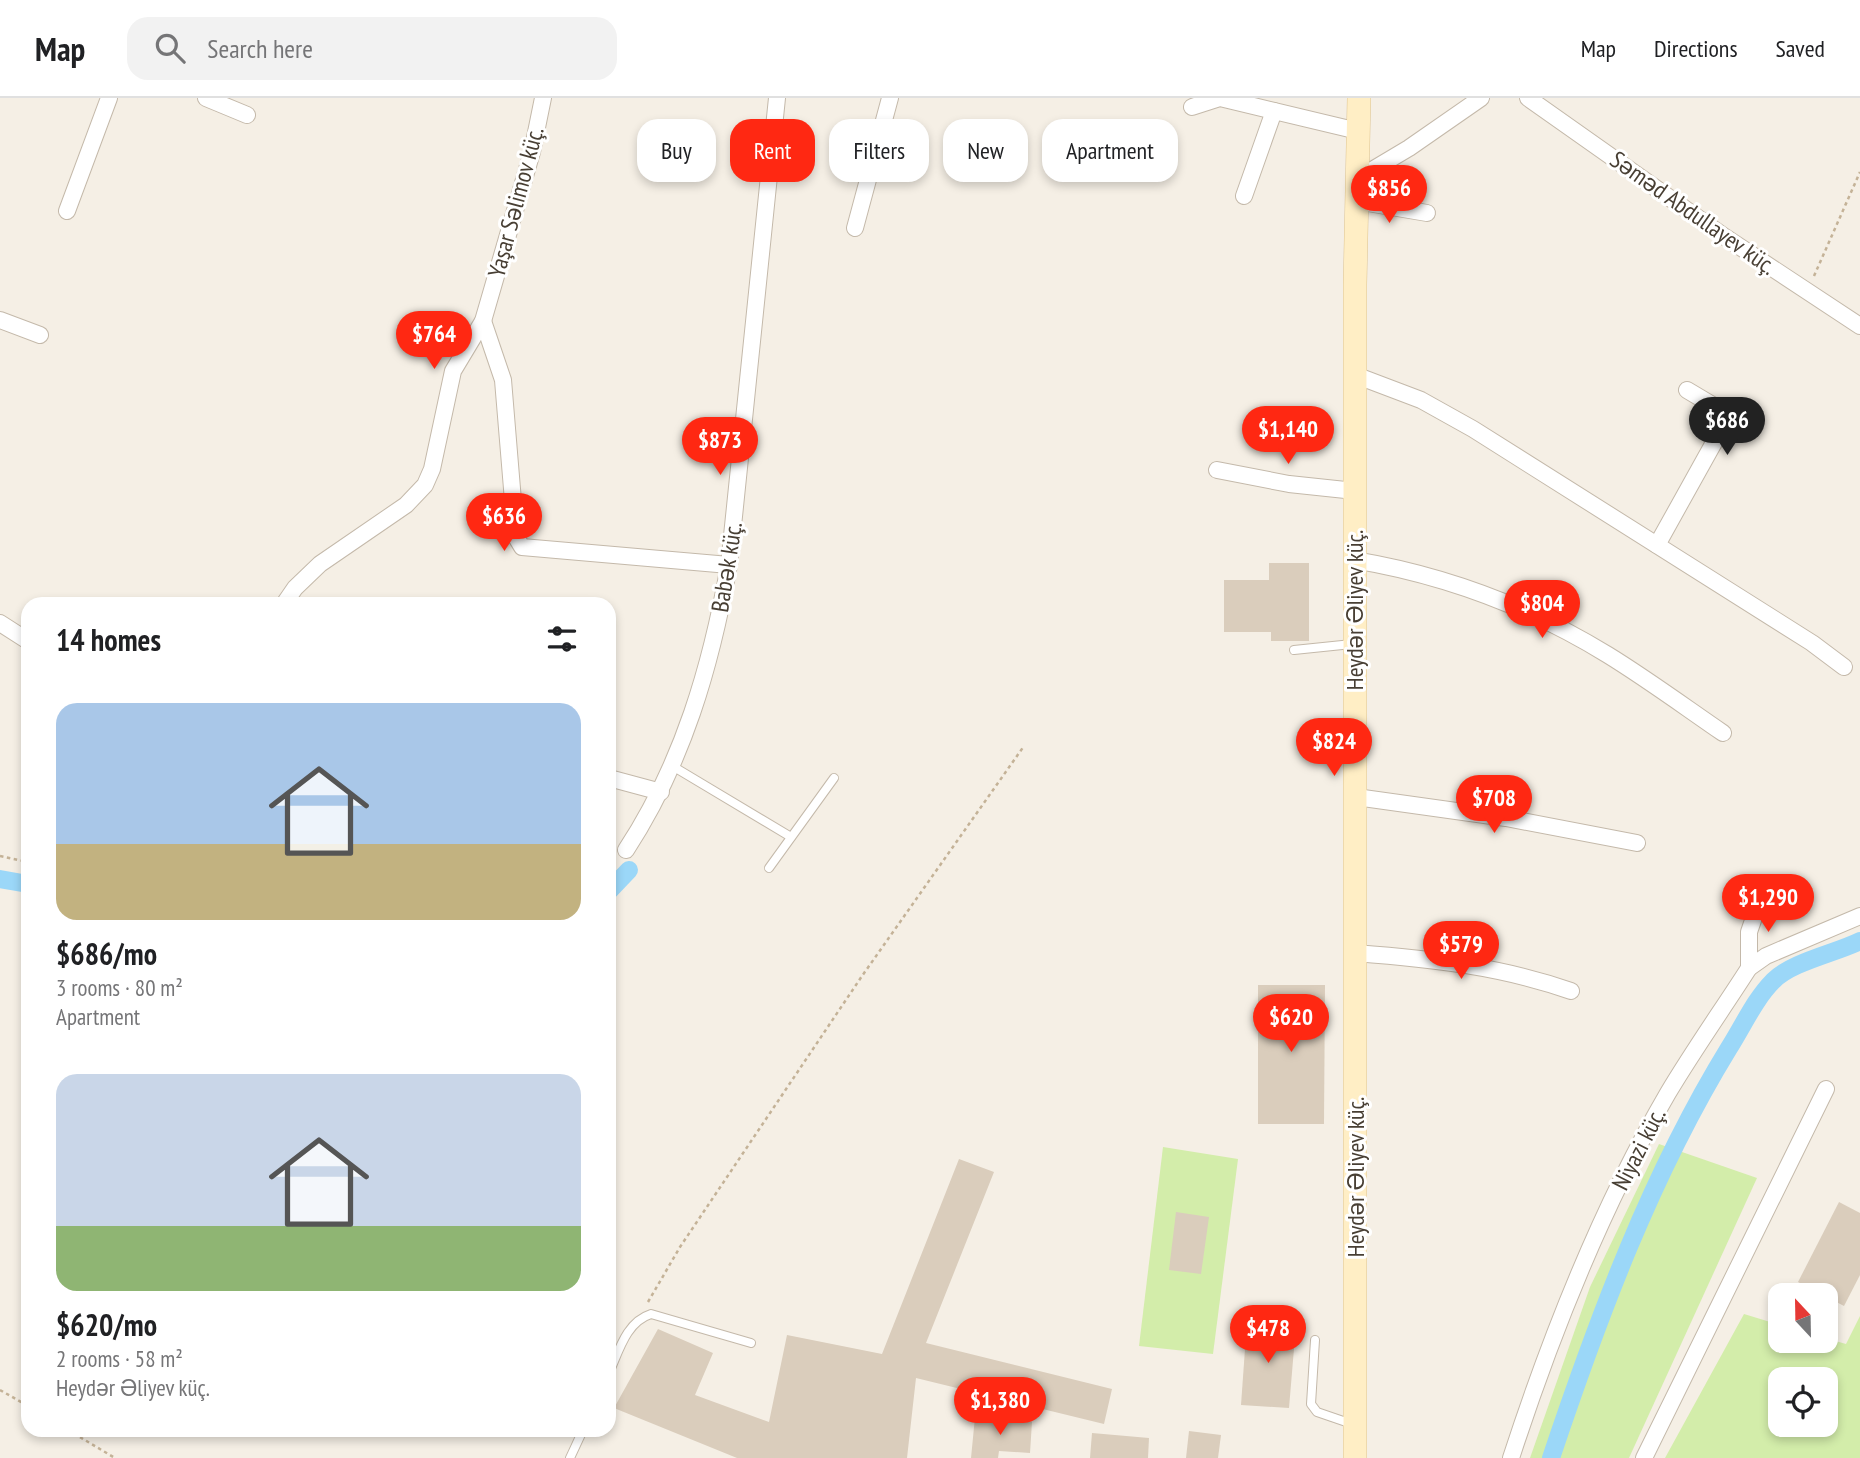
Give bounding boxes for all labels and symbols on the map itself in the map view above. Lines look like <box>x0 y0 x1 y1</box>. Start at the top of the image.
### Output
street label: Yaşar Səlimov küç. <box>480 123 551 281</box>
street label: Səməd Abdullayev küç. <box>1604 144 1782 281</box>
pin: $856 <box>1348 166 1430 225</box>
pin: $764 <box>393 312 475 371</box>
pin: $686 <box>1686 398 1768 457</box>
pin: $1,140 <box>1231 406 1345 466</box>
pin: $873 <box>679 418 761 477</box>
pin: $636 <box>463 494 545 553</box>
street label: Babək küç. <box>704 520 749 614</box>
street label: Heydər Əliyev küç. <box>1339 530 1370 690</box>
pin: $804 <box>1501 580 1583 640</box>
pin: $824 <box>1293 718 1375 778</box>
pin: $708 <box>1453 776 1535 835</box>
pin: $1,290 <box>1711 874 1825 934</box>
pin: $579 <box>1420 922 1502 981</box>
pin: $620 <box>1250 995 1332 1054</box>
street label: Heydər Əliyev küç. <box>1340 1097 1371 1257</box>
street label: Niyazi küç. <box>1605 1102 1672 1195</box>
north arrow <box>1768 1283 1838 1353</box>
pin: $478 <box>1227 1306 1309 1365</box>
pin: $1,380 <box>943 1378 1057 1437</box>

